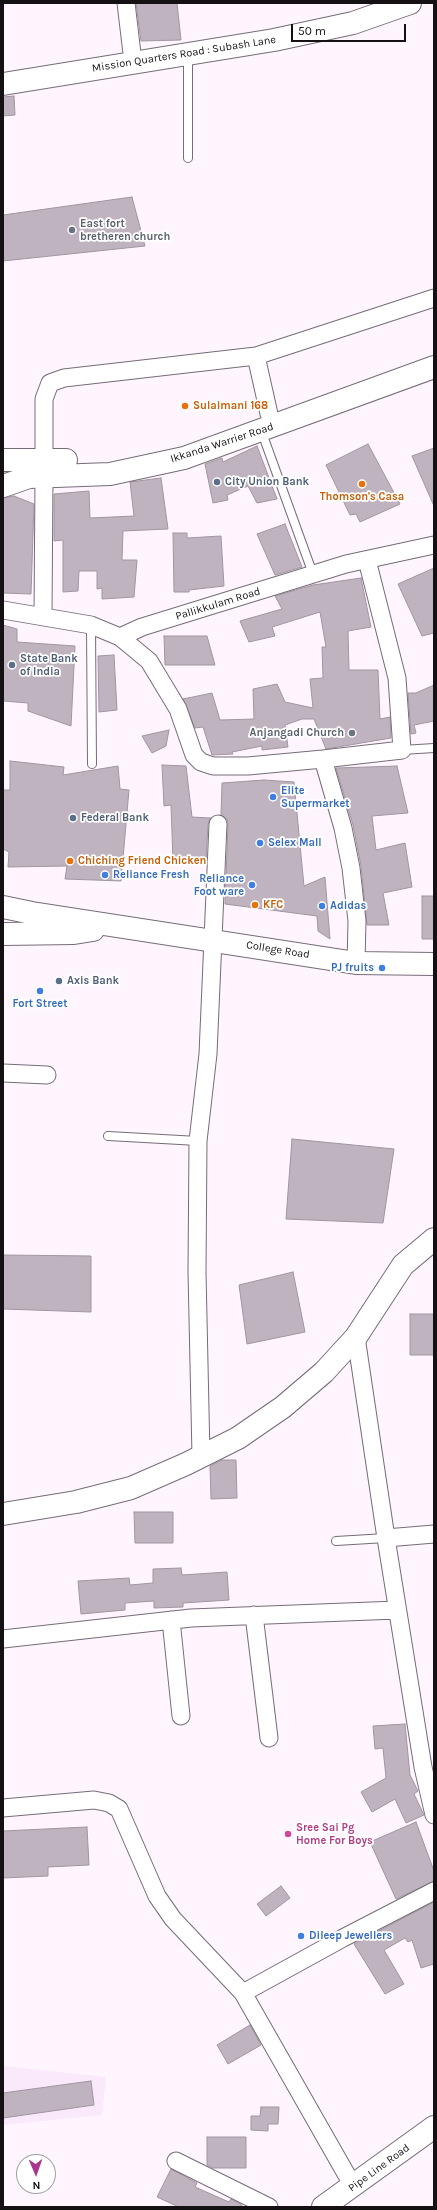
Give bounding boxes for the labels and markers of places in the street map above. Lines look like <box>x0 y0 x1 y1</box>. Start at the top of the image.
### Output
place label: East fort bretheren church <box>80 217 170 243</box>
marker: East fort bretheren church <box>67 225 77 235</box>
place label: Sulaimani 168 <box>193 399 268 413</box>
marker: Sulaimani 168 <box>180 401 190 411</box>
place label: City Union Bank <box>225 475 309 489</box>
marker: City Union Bank <box>212 477 222 487</box>
marker: Thomson's Casa <box>357 479 367 489</box>
place label: Thomson's Casa <box>320 490 404 504</box>
place label: State Bank of India <box>20 652 78 678</box>
marker: State Bank of India <box>7 660 17 670</box>
place label: Anjangadi Church <box>250 726 344 740</box>
marker: Anjangadi Church <box>347 728 357 738</box>
place label: Elite Supermarket <box>281 784 350 810</box>
marker: Elite Supermarket <box>268 792 278 802</box>
place label: Federal Bank <box>81 811 149 825</box>
marker: Federal Bank <box>68 813 78 823</box>
place label: Selex Mall <box>268 836 322 850</box>
marker: Selex Mall <box>255 838 265 848</box>
place label: Chiching Friend Chicken <box>78 854 206 868</box>
marker: Chiching Friend Chicken <box>65 856 75 866</box>
place label: Reliance Fresh <box>113 868 189 882</box>
marker: Reliance Fresh <box>100 870 110 880</box>
place label: Reliance Foot ware <box>194 872 244 898</box>
marker: Reliance Foot ware <box>247 880 257 890</box>
place label: KFC <box>263 898 283 912</box>
place label: Adidas <box>330 899 366 913</box>
marker: KFC <box>250 900 260 910</box>
marker: Adidas <box>317 901 327 911</box>
place label: PJ fruits <box>331 961 374 975</box>
marker: PJ fruits <box>377 963 387 973</box>
place label: Axis Bank <box>67 974 119 988</box>
marker: Axis Bank <box>54 976 64 986</box>
marker: Fort Street <box>35 986 45 996</box>
place label: Fort Street <box>13 997 67 1011</box>
place label: Sree Sai Pg Home For Boys <box>296 1821 373 1847</box>
marker: Sree Sai Pg Home For Boys <box>283 1829 293 1839</box>
place label: Dileep Jewellers <box>309 1929 392 1943</box>
marker: Dileep Jewellers <box>296 1931 306 1941</box>

